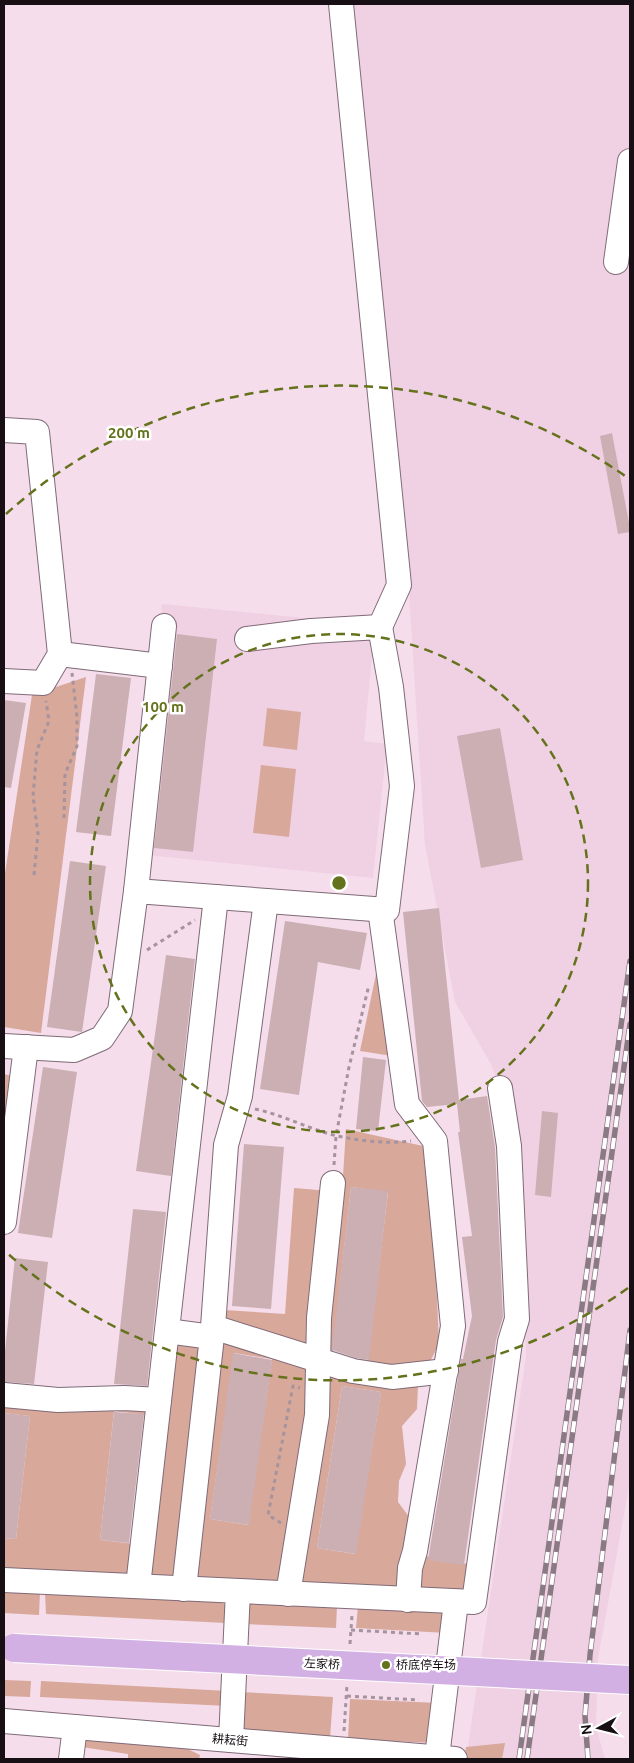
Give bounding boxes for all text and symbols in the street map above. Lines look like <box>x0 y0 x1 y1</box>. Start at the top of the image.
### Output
text: 200 m <box>108 424 150 441</box>
text: 100 m <box>142 698 184 715</box>
centre of rings <box>330 874 348 892</box>
street label: 左家桥 <box>304 1656 340 1671</box>
place label: 桥底停车场 <box>396 1658 456 1671</box>
marker: 桥底停车场 <box>380 1659 392 1671</box>
north arrow <box>574 1703 624 1753</box>
text: N <box>578 1723 595 1736</box>
street label: 耕耘街 <box>212 1731 249 1748</box>

